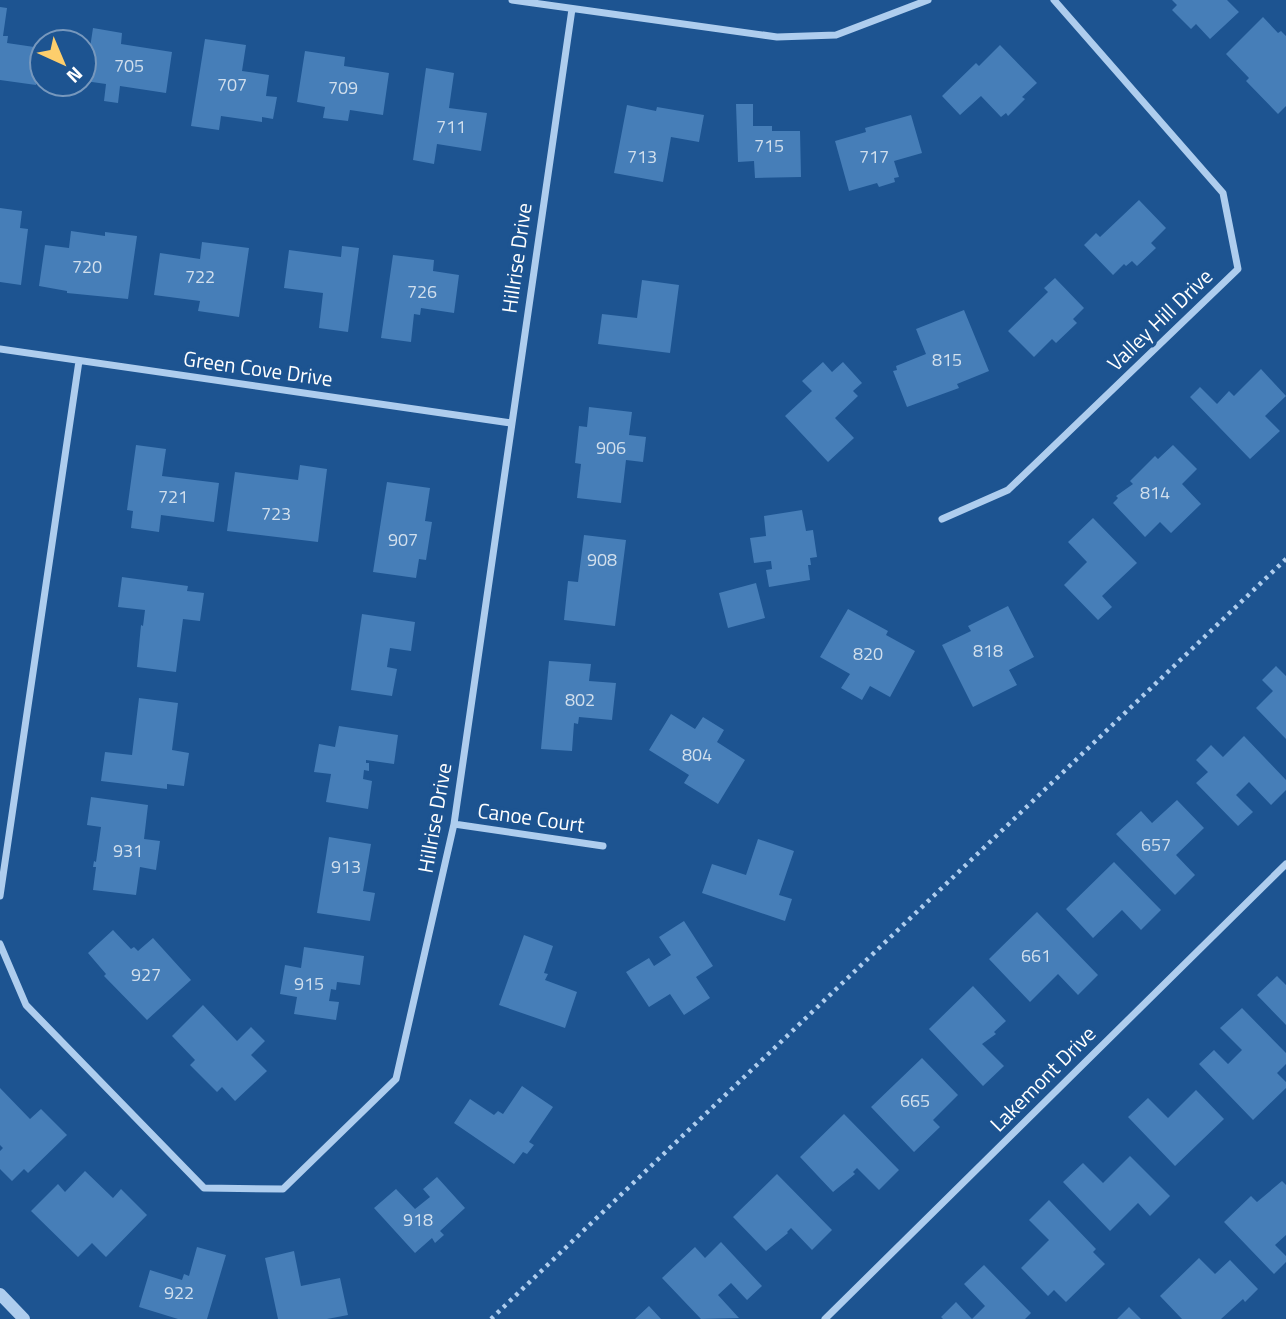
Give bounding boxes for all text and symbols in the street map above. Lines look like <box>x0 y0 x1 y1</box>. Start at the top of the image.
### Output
north arrow <box>28 28 98 98</box>
house number: 705 <box>114 52 144 79</box>
text: N <box>60 61 90 91</box>
house number: 707 <box>217 71 247 98</box>
house number: 709 <box>328 74 358 101</box>
house number: 711 <box>436 113 466 140</box>
house number: 715 <box>754 132 784 159</box>
house number: 713 <box>627 143 657 170</box>
house number: 717 <box>859 143 889 170</box>
street label: Hillrise Drive <box>492 201 540 315</box>
house number: 720 <box>72 253 102 280</box>
street label: Valley Hill Drive <box>1099 261 1219 378</box>
house number: 722 <box>185 263 215 290</box>
house number: 726 <box>407 278 437 305</box>
street label: Green Cove Drive <box>182 342 335 394</box>
house number: 815 <box>932 346 962 373</box>
house number: 906 <box>596 434 626 461</box>
house number: 814 <box>1140 479 1170 506</box>
house number: 721 <box>158 483 188 510</box>
house number: 723 <box>261 500 291 527</box>
house number: 907 <box>388 526 418 553</box>
house number: 908 <box>587 546 617 573</box>
house number: 818 <box>973 637 1003 664</box>
house number: 820 <box>853 640 883 667</box>
house number: 802 <box>565 686 595 713</box>
house number: 804 <box>682 741 712 768</box>
street label: Hillrise Drive <box>409 760 459 875</box>
street label: Canoe Court <box>476 794 587 840</box>
house number: 657 <box>1141 831 1171 858</box>
house number: 931 <box>113 837 143 864</box>
house number: 913 <box>331 853 361 880</box>
house number: 661 <box>1021 942 1051 969</box>
house number: 927 <box>131 961 161 988</box>
house number: 915 <box>294 970 324 997</box>
street label: Lakemont Drive <box>982 1018 1103 1139</box>
house number: 665 <box>900 1087 930 1114</box>
house number: 918 <box>403 1206 433 1233</box>
house number: 922 <box>164 1279 194 1306</box>

